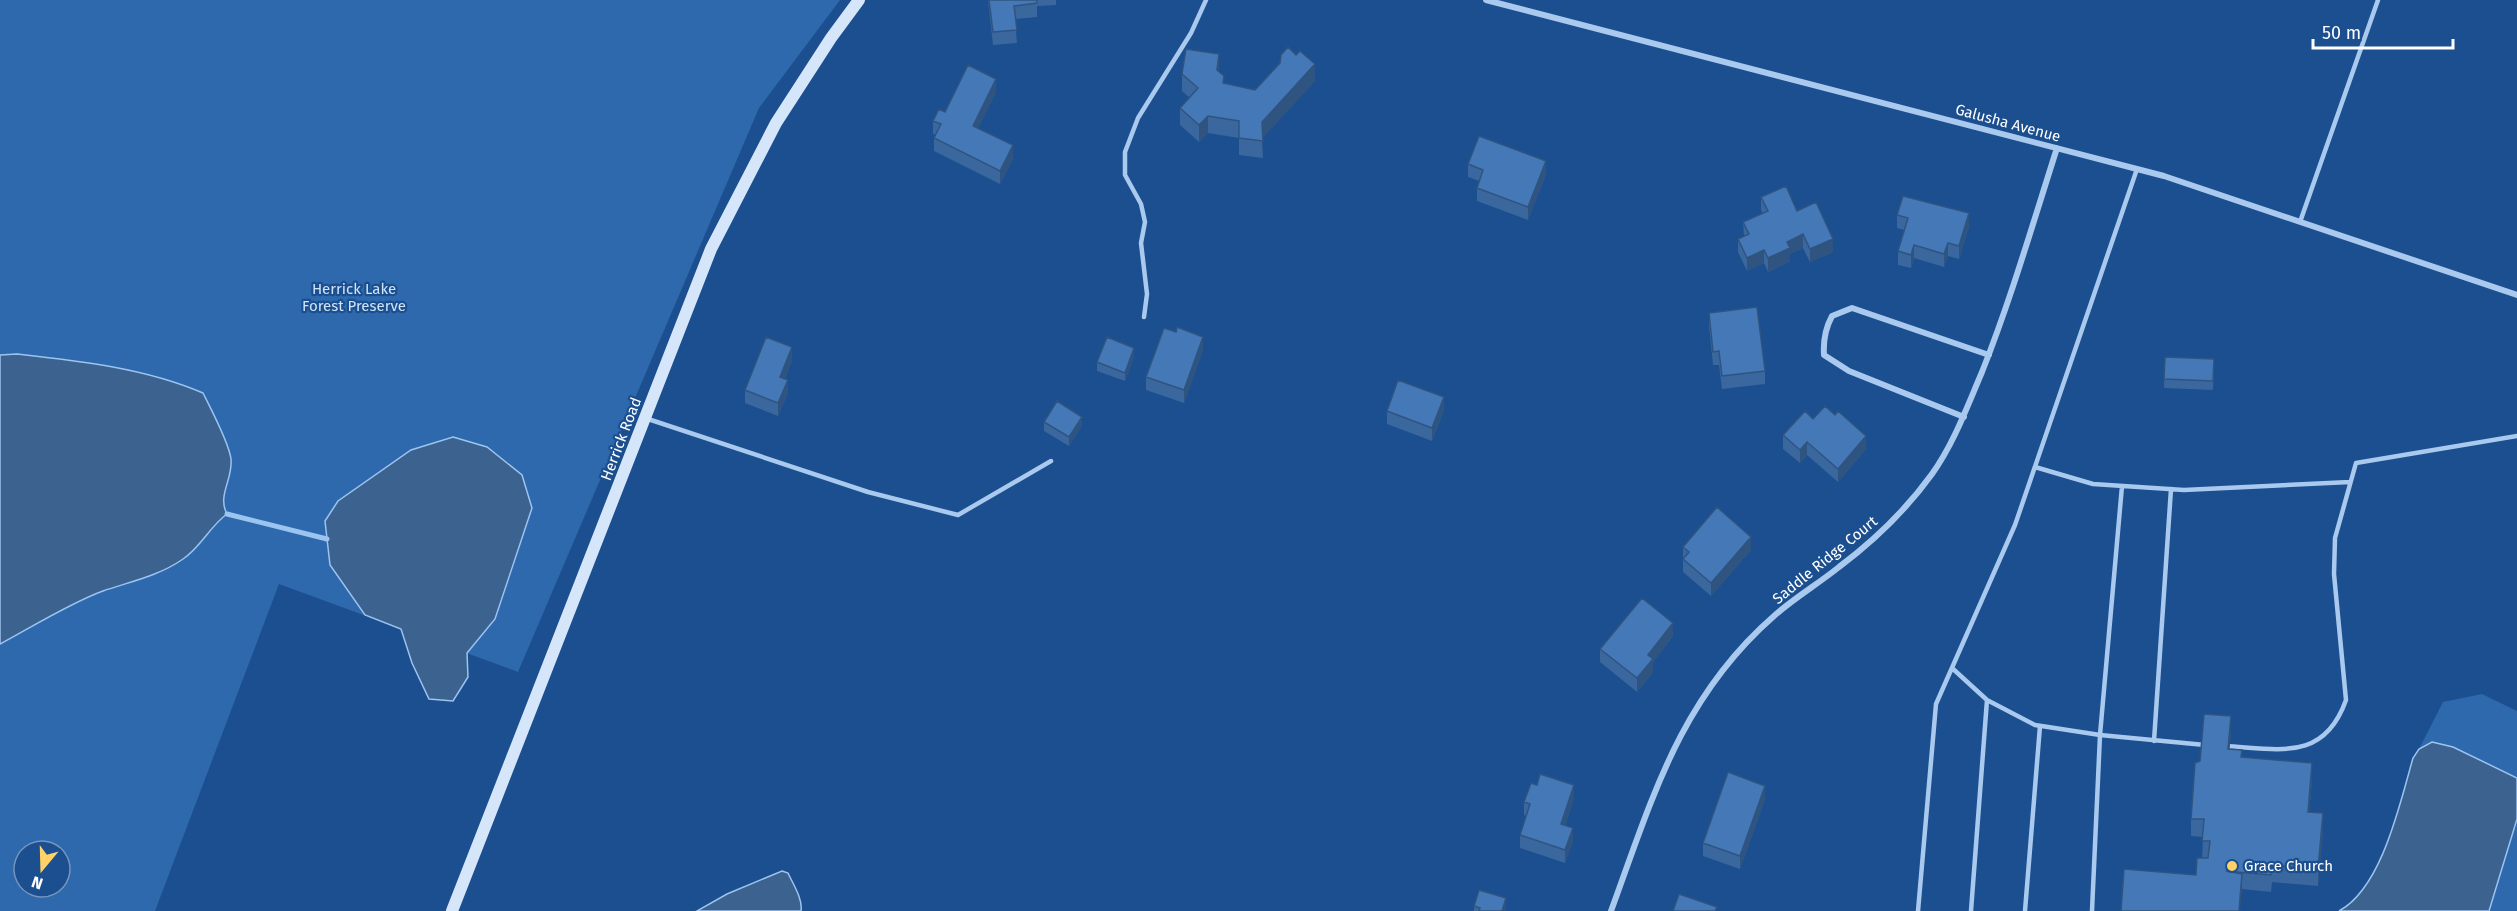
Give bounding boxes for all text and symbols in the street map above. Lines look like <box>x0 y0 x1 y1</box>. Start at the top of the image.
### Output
scale bar <box>2313 12 2452 50</box>
text: 50 m <box>2322 22 2361 44</box>
street label: Galusha Avenue <box>1953 100 2063 146</box>
park label: Herrick Lake Forest Preserve <box>302 280 406 315</box>
street label: Herrick Road <box>597 395 645 483</box>
street label: Saddle Ridge Court <box>1769 512 1881 608</box>
north arrow <box>12 839 72 899</box>
place label: Grace Church <box>2244 857 2333 875</box>
marker: Grace Church <box>2225 859 2239 873</box>
text: N <box>29 872 45 893</box>

